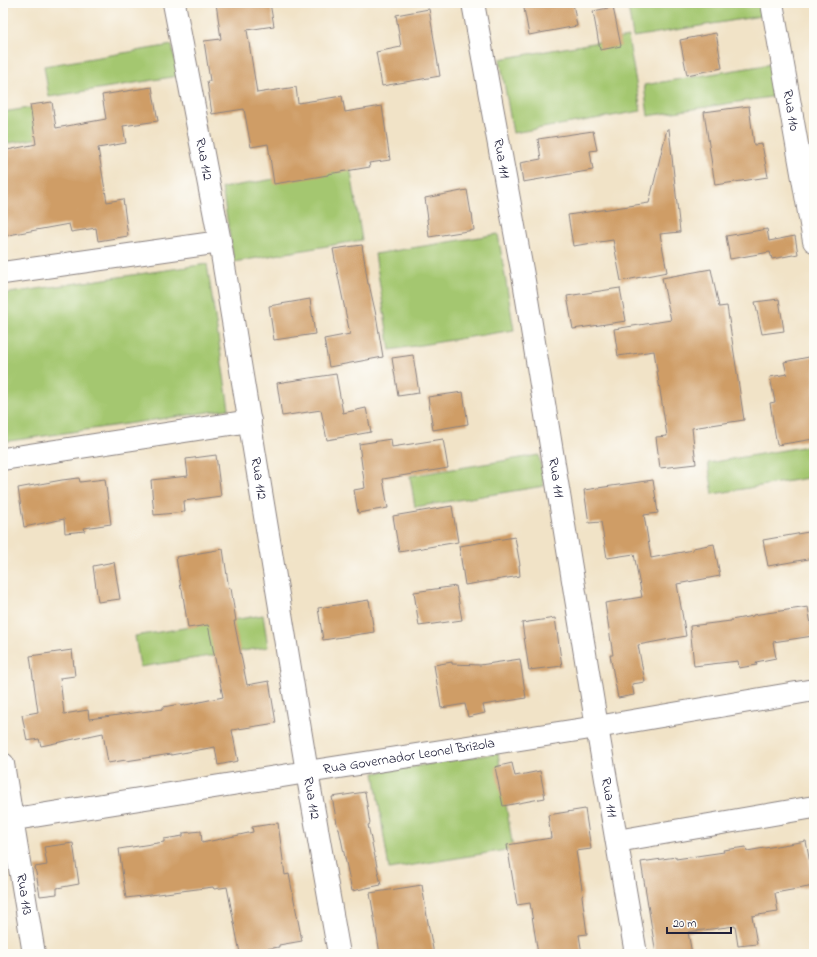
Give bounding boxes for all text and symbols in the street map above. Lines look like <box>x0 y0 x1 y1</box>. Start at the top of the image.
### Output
street label: Rua 110 <box>777 88 805 133</box>
street label: Rua 112 <box>190 136 218 182</box>
street label: Rua 111 <box>488 137 516 181</box>
street label: Rua 112 <box>245 456 273 501</box>
street label: Rua 111 <box>543 456 570 500</box>
street label: Rua Governador Leonel Brizola <box>322 733 496 780</box>
street label: Rua 112 <box>298 775 326 821</box>
street label: Rua 111 <box>595 776 623 819</box>
street label: Rua 113 <box>11 872 38 917</box>
scale bar <box>667 909 731 935</box>
text: 20 m <box>673 915 696 933</box>

